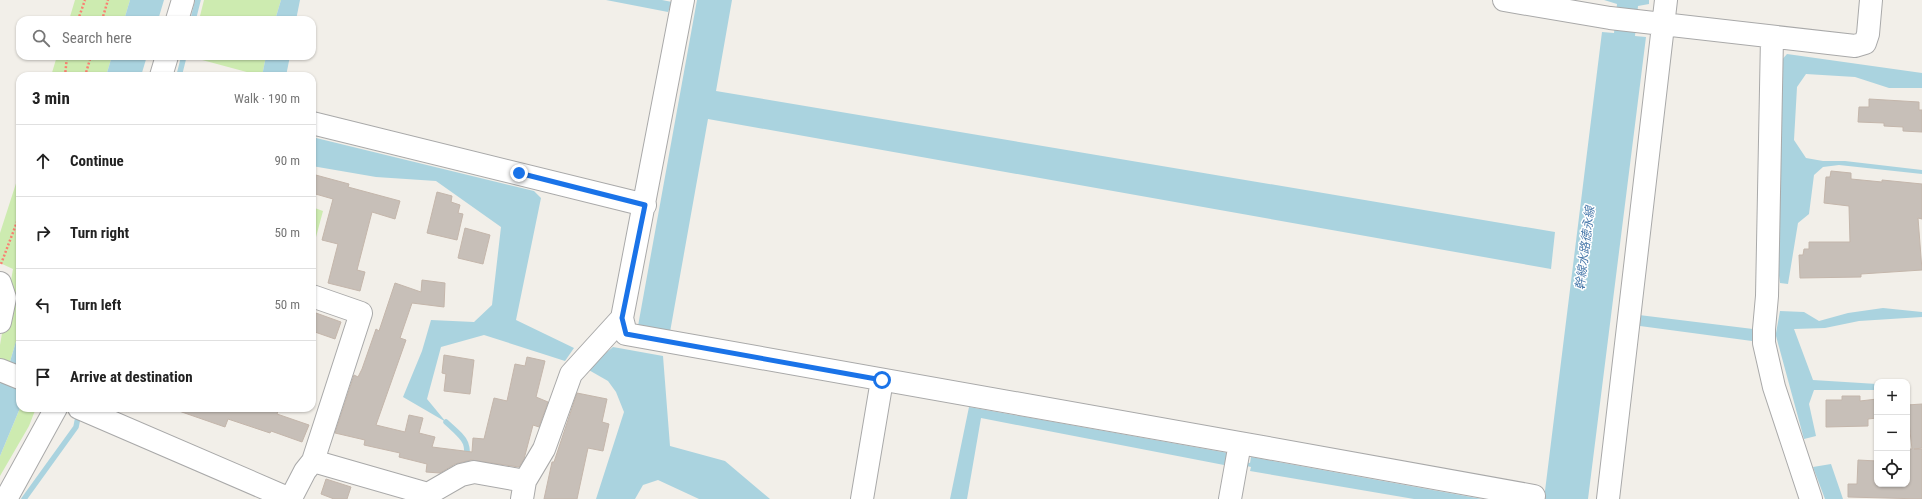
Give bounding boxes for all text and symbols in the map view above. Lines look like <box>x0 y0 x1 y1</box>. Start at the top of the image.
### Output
search box <box>16 16 316 60</box>
icon: search <box>30 27 52 49</box>
text: Search here <box>62 29 132 47</box>
text: 3 min <box>32 88 70 108</box>
text: Walk · 190 m <box>234 91 300 106</box>
icon: ahead <box>32 150 54 172</box>
text: Continue <box>70 152 124 170</box>
text: 90 m <box>274 153 300 168</box>
route end <box>510 164 528 182</box>
water label: 幹線水路徳永線 <box>1573 203 1597 291</box>
icon: right <box>32 222 54 244</box>
text: Turn right <box>70 224 129 242</box>
text: 50 m <box>274 225 300 240</box>
icon: left <box>32 294 54 316</box>
text: Turn left <box>70 296 121 314</box>
text: 50 m <box>274 297 300 312</box>
icon: arrive <box>32 366 54 388</box>
text: Arrive at destination <box>70 368 193 386</box>
route start <box>873 371 891 389</box>
map controls <box>1874 379 1910 487</box>
button: + <box>1874 379 1910 415</box>
button: − <box>1874 415 1910 451</box>
button: locate <box>1874 451 1910 487</box>

